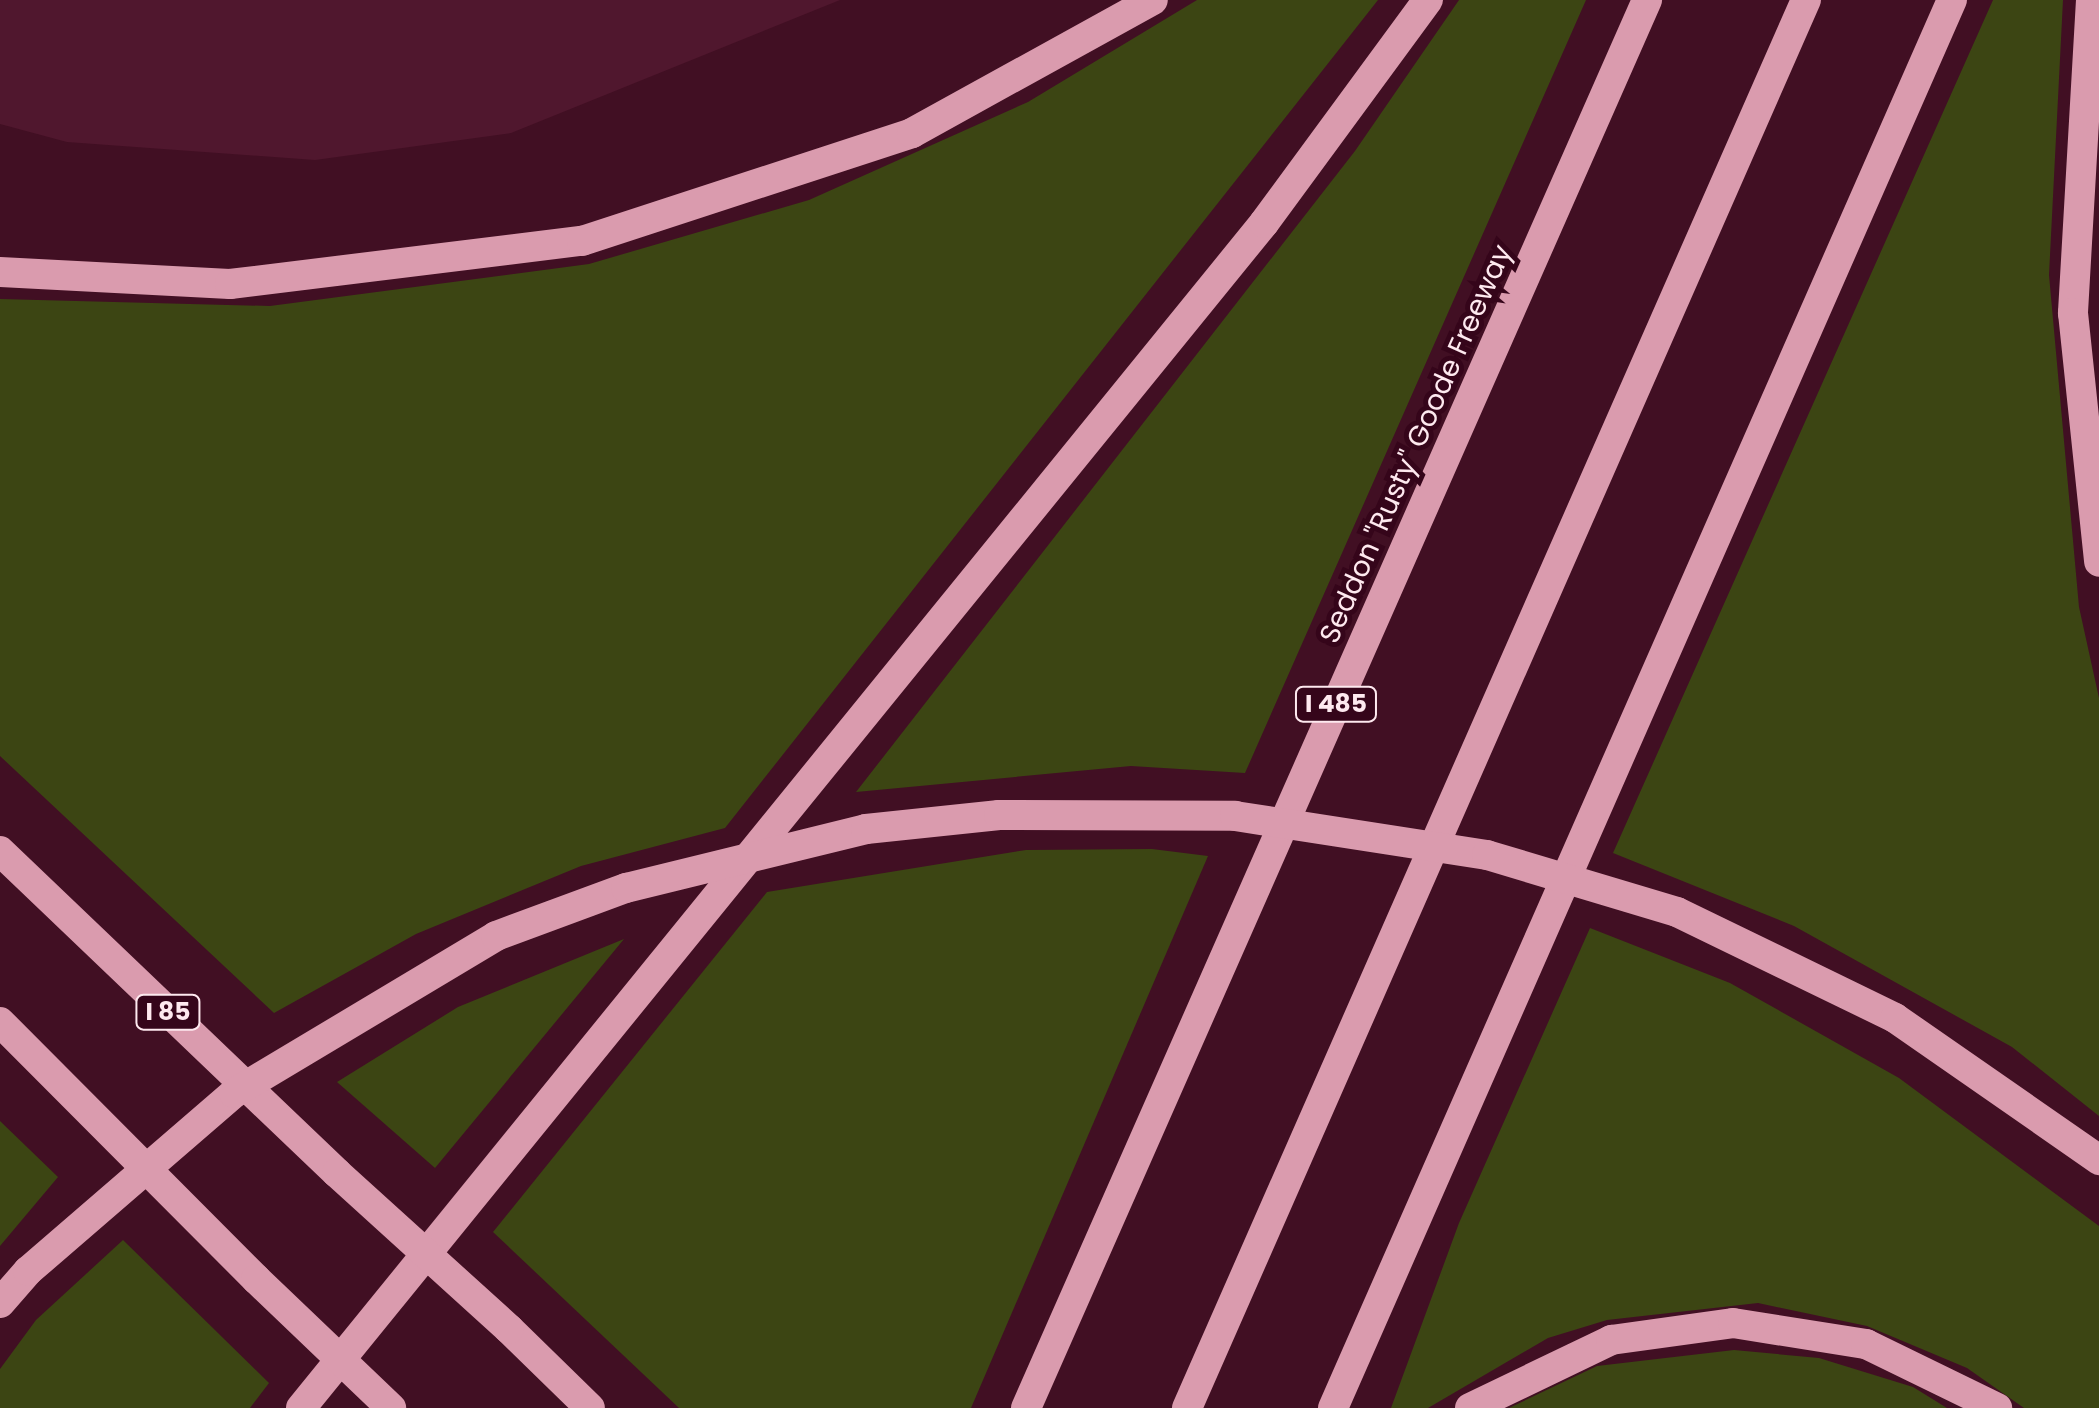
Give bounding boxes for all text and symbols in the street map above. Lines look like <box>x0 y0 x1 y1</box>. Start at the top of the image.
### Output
street label: Seddon "Rusty" Goode Freeway <box>1313 240 1519 648</box>
road number: I 485 <box>1294 684 1378 724</box>
road number: I 85 <box>133 992 203 1032</box>

